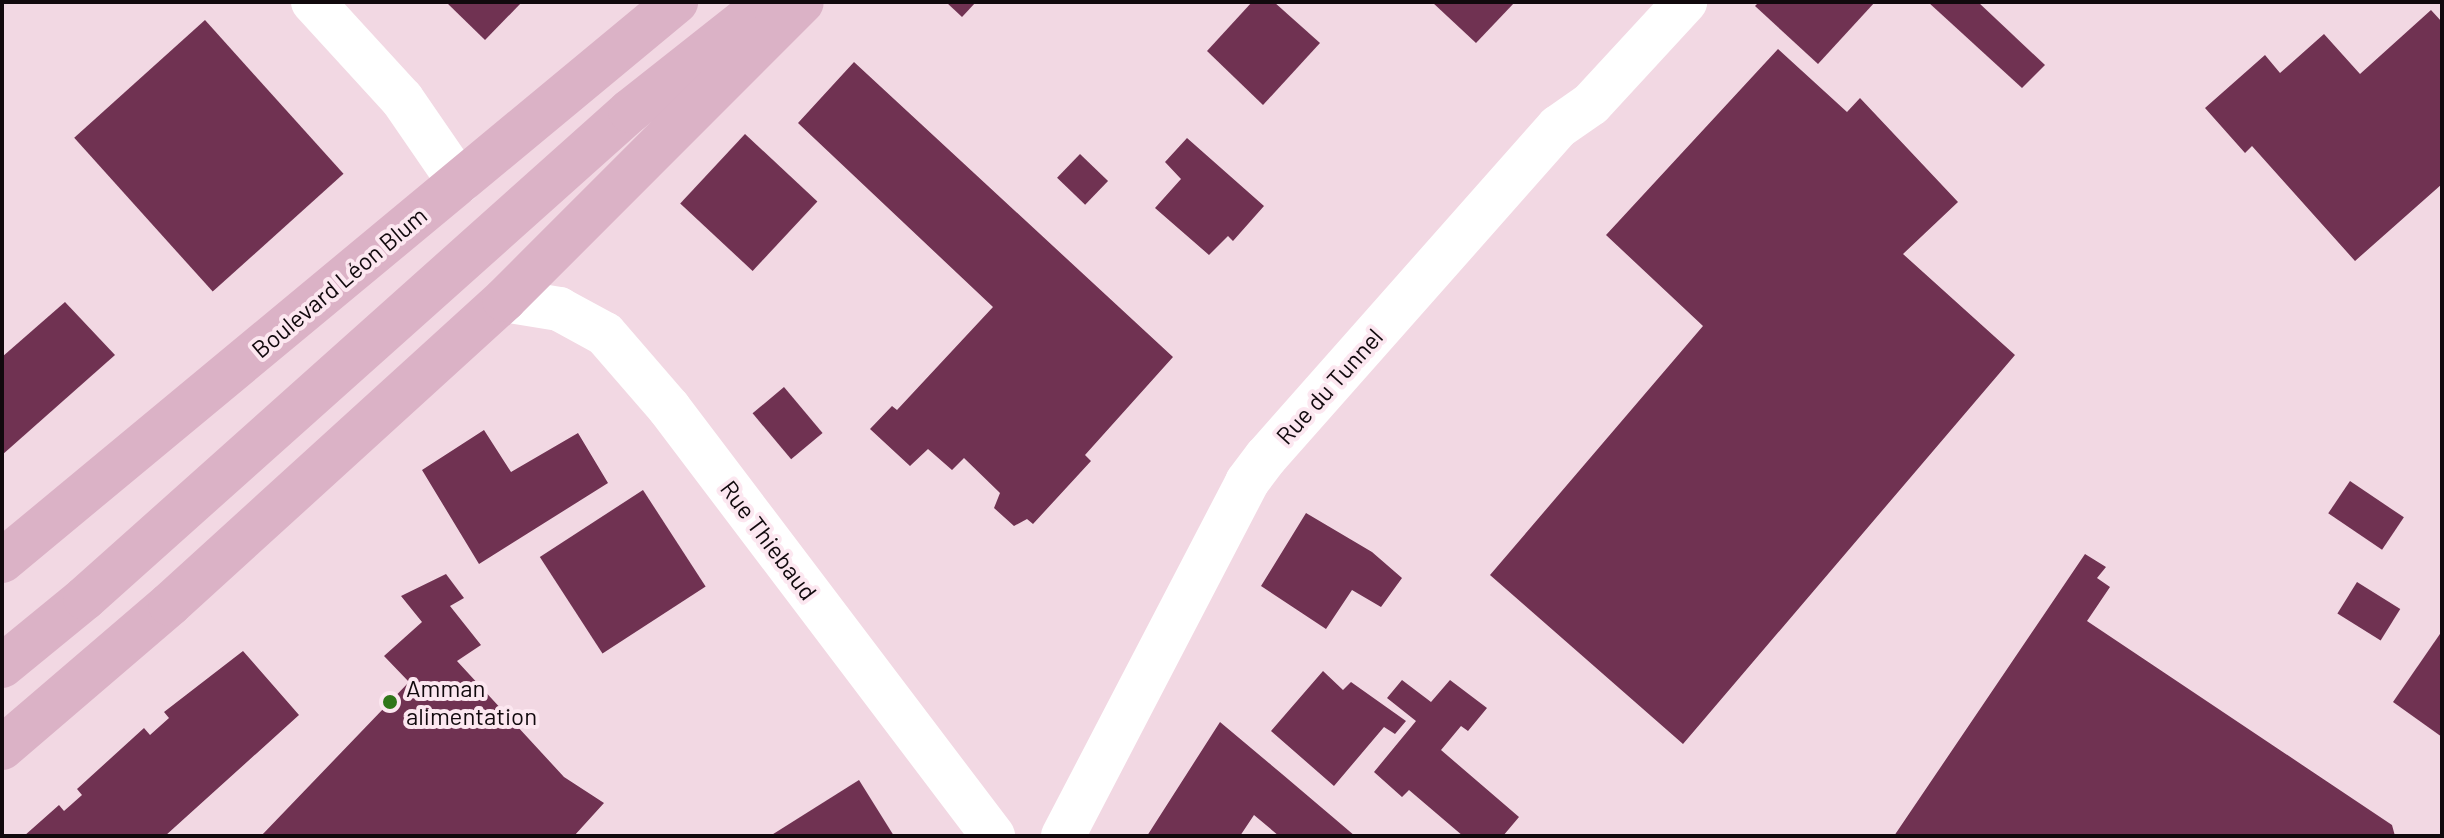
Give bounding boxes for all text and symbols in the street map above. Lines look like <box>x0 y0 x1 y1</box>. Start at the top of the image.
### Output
street label: Boulevard Léon Blum <box>246 200 432 364</box>
street label: Rue du Tunnel <box>1270 322 1388 450</box>
street label: Rue Thiebaud <box>715 475 823 605</box>
place label: Amman alimentation <box>406 674 537 730</box>
marker: Amman alimentation <box>381 693 399 711</box>

